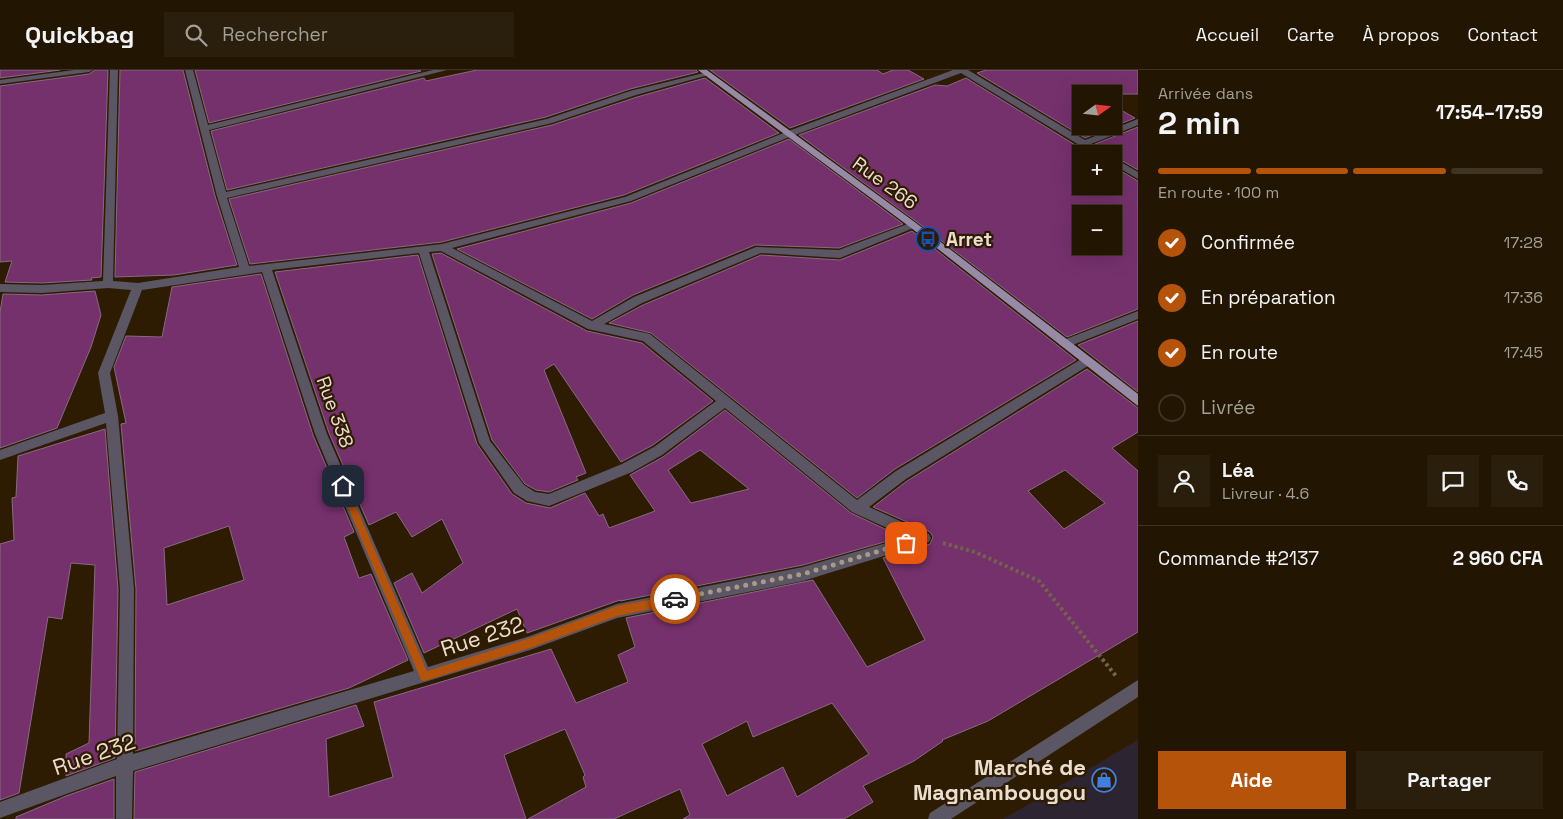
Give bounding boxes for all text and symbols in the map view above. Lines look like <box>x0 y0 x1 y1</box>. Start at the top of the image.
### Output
search box <box>164 12 514 57</box>
text: Quickbag <box>25 19 134 50</box>
icon: search <box>182 21 210 49</box>
text: Rechercher <box>222 22 328 47</box>
text: Accueil <box>1196 23 1259 46</box>
text: Carte <box>1287 23 1334 46</box>
text: À propos <box>1362 23 1440 46</box>
text: Contact <box>1468 23 1538 46</box>
text: Arrivée dans <box>1158 83 1253 104</box>
north arrow <box>1072 85 1122 135</box>
map controls <box>1072 85 1122 255</box>
text: 17:54–17:59 <box>1436 100 1543 125</box>
text: 2 min <box>1158 103 1241 143</box>
button: + <box>1072 145 1122 195</box>
street label: Rue 266 <box>848 151 922 215</box>
text: En route · 100 m <box>1158 182 1279 203</box>
button: − <box>1072 205 1122 255</box>
bus stop icon: Arret <box>915 226 941 252</box>
place label: Arret <box>946 227 992 252</box>
icon: check <box>1158 229 1186 257</box>
text: Confirmée <box>1201 230 1295 255</box>
text: 17:28 <box>1504 232 1543 253</box>
icon: check <box>1158 284 1186 312</box>
text: En préparation <box>1201 285 1336 310</box>
text: 17:36 <box>1504 287 1543 308</box>
icon: check <box>1158 339 1186 367</box>
text: En route <box>1201 340 1278 365</box>
text: 17:45 <box>1504 342 1543 363</box>
street label: Rue 338 <box>311 373 359 451</box>
text: Livrée <box>1201 395 1256 420</box>
button: person <box>1158 455 1210 507</box>
button: chat <box>1427 455 1479 507</box>
button: phone <box>1491 455 1543 507</box>
text: Léa <box>1222 458 1254 483</box>
pin <box>322 465 364 507</box>
icon: home <box>329 472 357 500</box>
text: Livreur · 4.6 <box>1222 483 1309 504</box>
pin <box>885 522 927 564</box>
icon: bag <box>892 529 920 557</box>
text: Commande #2137 <box>1158 546 1319 571</box>
text: 2 960 CFA <box>1453 546 1543 571</box>
courier <box>650 574 700 624</box>
icon: car <box>661 585 689 613</box>
street label: Rue 232 <box>437 609 527 663</box>
street label: Rue 232 <box>49 727 139 781</box>
button: Aide <box>1158 751 1346 809</box>
button: Partager <box>1356 751 1543 809</box>
place label: Marché de Magnambougou <box>913 753 1086 806</box>
shop icon: Marché de Magnambougou <box>1091 767 1117 793</box>

